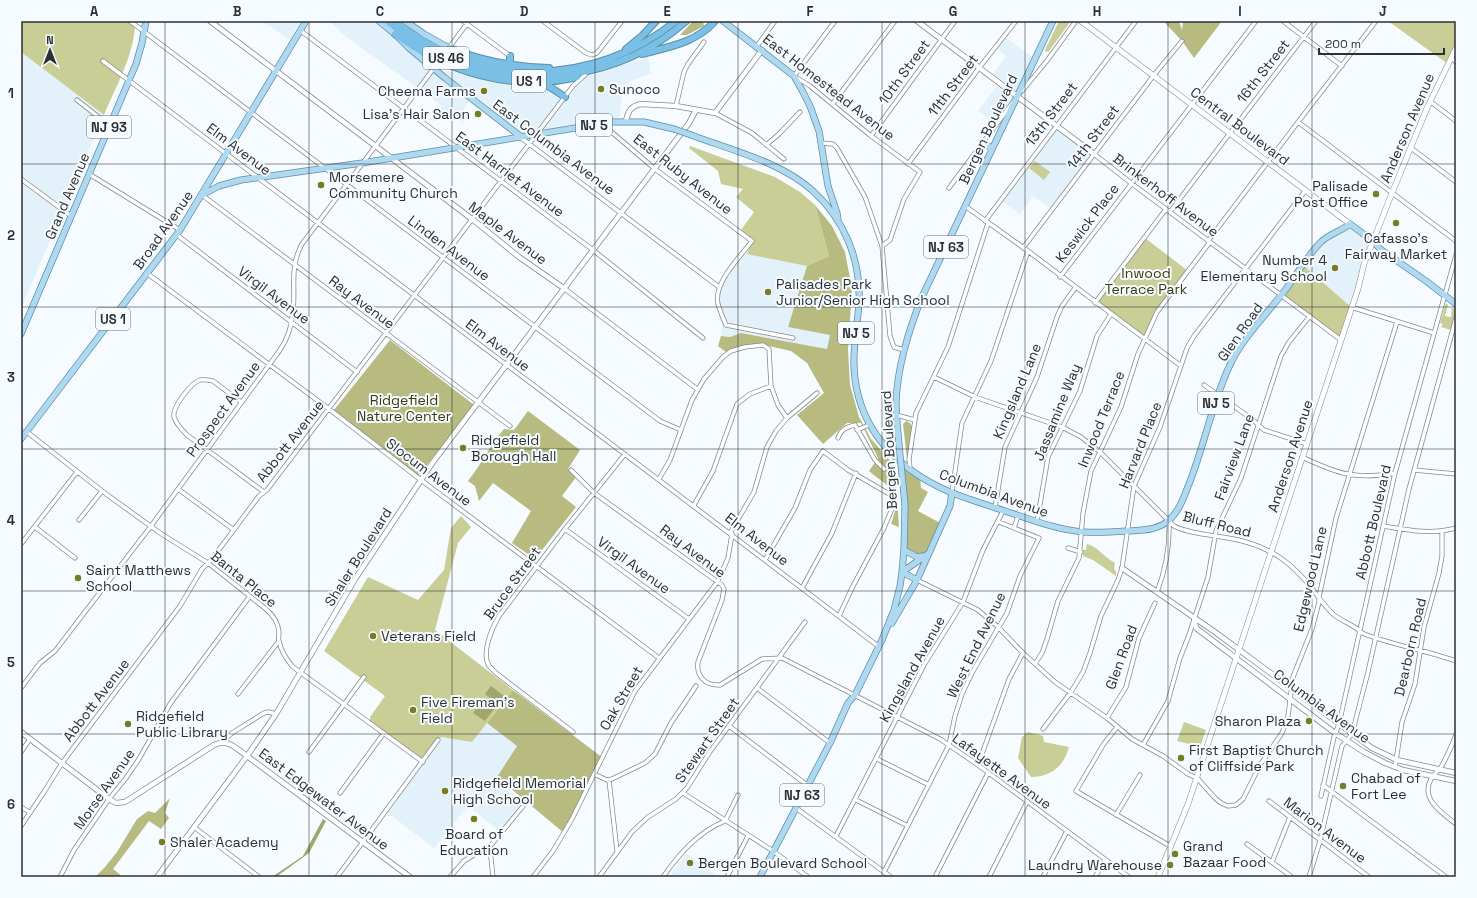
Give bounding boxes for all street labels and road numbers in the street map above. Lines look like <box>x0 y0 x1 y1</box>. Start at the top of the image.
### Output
street label: East Homestead Avenue <box>759 30 899 144</box>
street label: 10th Street <box>874 36 934 108</box>
street label: 16th Street <box>1233 36 1293 106</box>
road number: US 46 <box>423 47 469 69</box>
street label: 11th Street <box>924 50 982 120</box>
road number: US 1 <box>512 70 546 92</box>
street label: Anderson Avenue <box>1376 70 1438 186</box>
street label: Bergen Boulevard <box>955 71 1021 187</box>
street label: 13th Street <box>1021 78 1081 150</box>
street label: Central Boulevard <box>1187 83 1293 169</box>
street label: East Columbia Avenue <box>489 95 619 199</box>
street label: 14th Street <box>1063 101 1123 173</box>
road number: NJ 5 <box>576 114 612 136</box>
road number: NJ 93 <box>87 116 131 138</box>
street label: Elm Avenue <box>203 119 275 179</box>
street label: East Harriet Avenue <box>452 127 568 221</box>
street label: East Ruby Avenue <box>630 130 736 218</box>
street label: Brinkerhoff Avenue <box>1110 149 1222 241</box>
street label: Grand Avenue <box>41 150 93 242</box>
street label: Keswick Place <box>1051 180 1123 266</box>
street label: Broad Avenue <box>129 187 197 273</box>
street label: Maple Avenue <box>465 198 551 268</box>
street label: Linden Avenue <box>404 211 494 285</box>
road number: NJ 63 <box>924 236 968 258</box>
street label: Virgil Avenue <box>234 262 314 328</box>
street label: Ray Avenue <box>325 271 399 333</box>
street label: Glen Road <box>1213 299 1267 365</box>
road number: US 1 <box>96 308 130 330</box>
street label: Elm Avenue <box>462 315 534 375</box>
road number: NJ 5 <box>838 322 874 344</box>
street label: Kingsland Lane <box>989 340 1045 442</box>
street label: Prospect Avenue <box>182 358 264 460</box>
street label: Jassamine Way <box>1029 361 1085 463</box>
street label: Inwood Terrace <box>1073 368 1129 470</box>
street label: Bergen Boulevard <box>877 390 901 510</box>
road number: NJ 5 <box>1198 392 1234 414</box>
street label: Abbott Avenue <box>252 396 328 486</box>
street label: Anderson Avenue <box>1263 397 1317 515</box>
street label: Harvard Place <box>1114 399 1166 491</box>
street label: Fairview Lane <box>1210 411 1258 503</box>
street label: Slocum Avenue <box>383 434 475 510</box>
street label: Abbott Boulevard <box>1351 463 1395 581</box>
street label: Columbia Avenue <box>937 465 1051 521</box>
street label: Shaler Boulevard <box>320 504 396 610</box>
street label: Bluff Road <box>1181 507 1253 541</box>
street label: Elm Avenue <box>721 508 793 570</box>
street label: Ray Avenue <box>656 520 730 582</box>
street label: Edgewood Lane <box>1289 525 1331 633</box>
street label: Virgil Avenue <box>594 532 674 598</box>
street label: Bruce Street <box>479 543 545 623</box>
street label: Banta Place <box>207 547 281 611</box>
street label: West End Avenue <box>942 589 1010 701</box>
street label: Dearborn Road <box>1390 596 1430 698</box>
street label: Kingsland Avenue <box>875 613 949 725</box>
street label: Glen Road <box>1101 622 1141 692</box>
street label: Abbott Avenue <box>59 655 133 745</box>
street label: Oak Street <box>595 663 647 733</box>
street label: Columbia Avenue <box>1270 665 1374 747</box>
street label: Stewart Street <box>671 694 743 786</box>
street label: Lafayette Avenue <box>949 729 1055 813</box>
street label: East Edgewater Avenue <box>255 744 393 854</box>
street label: Morse Avenue <box>70 745 138 833</box>
road number: NJ 63 <box>780 784 824 806</box>
street label: Marion Avenue <box>1280 793 1370 867</box>

